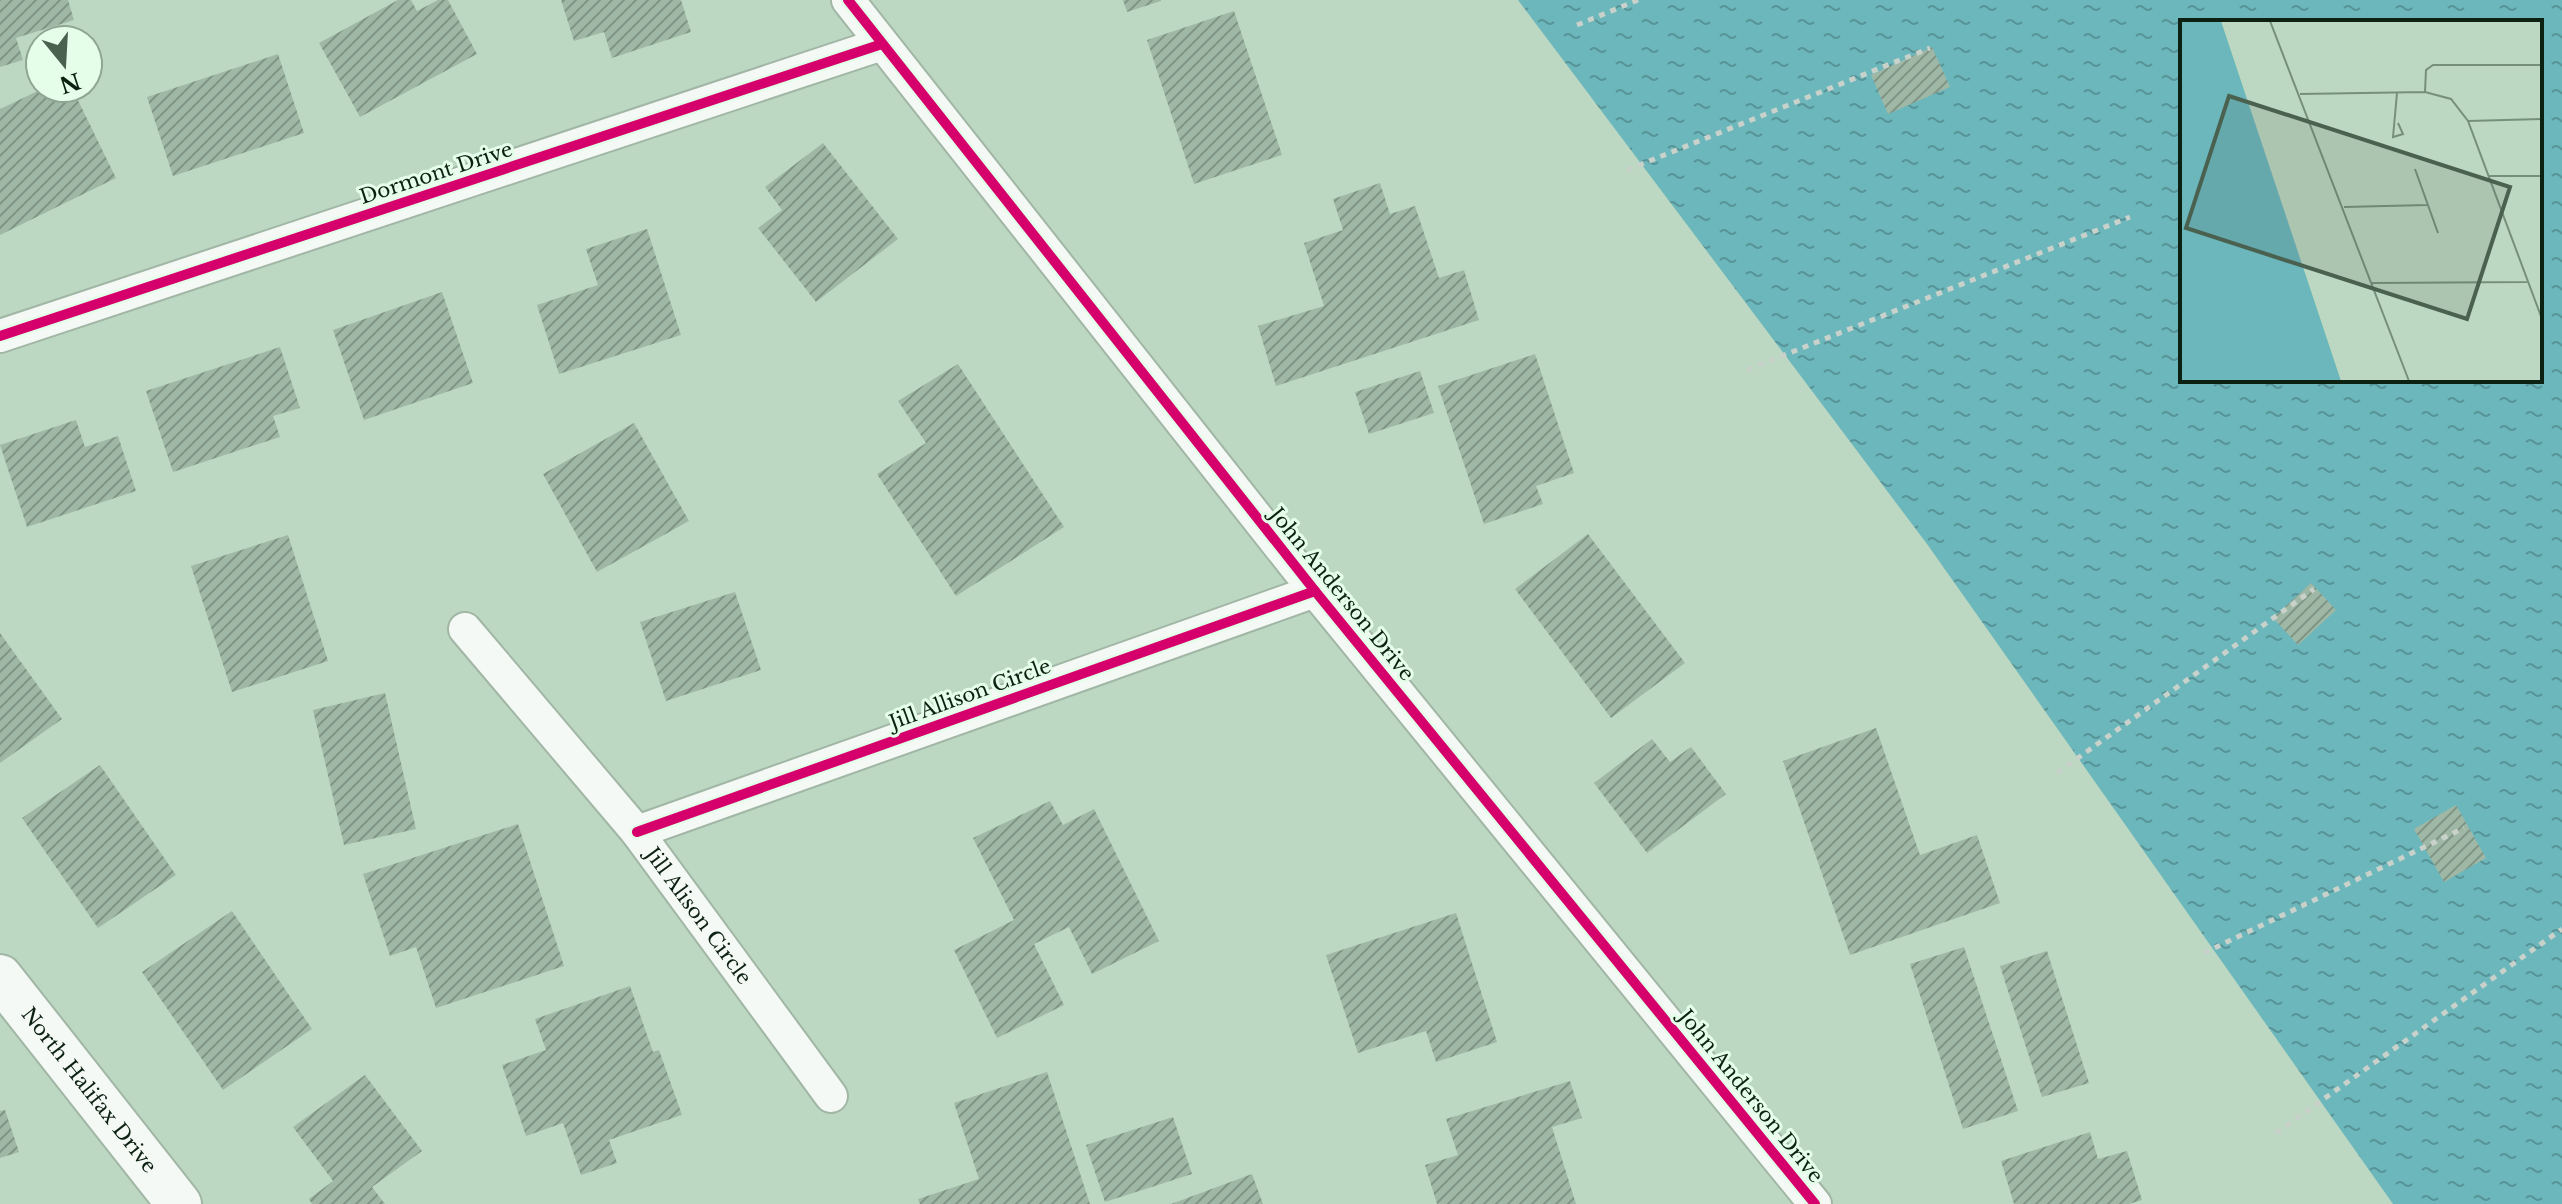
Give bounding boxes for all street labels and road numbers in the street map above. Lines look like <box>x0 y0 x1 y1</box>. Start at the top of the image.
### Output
street label: Dormont Drive <box>357 137 515 209</box>
street label: John Anderson Drive <box>1263 500 1419 685</box>
street label: Jill Allison Circle <box>883 654 1054 735</box>
street label: Jill Alison Circle <box>639 840 757 989</box>
street label: North Halifax Drive <box>16 1002 162 1178</box>
street label: John Anderson Drive <box>1672 1002 1828 1187</box>

